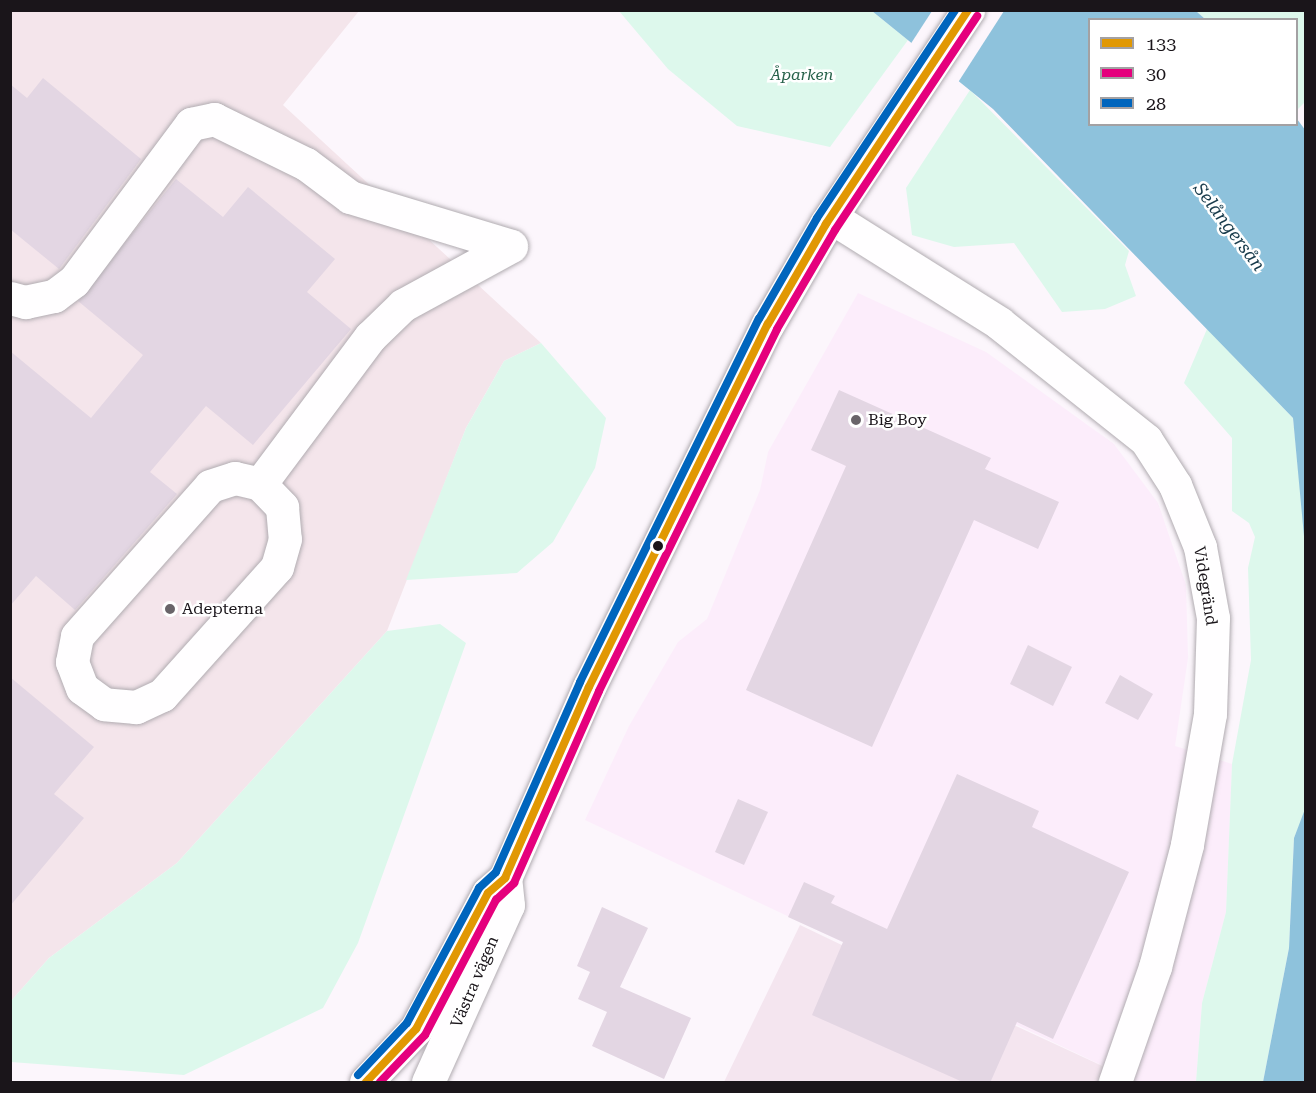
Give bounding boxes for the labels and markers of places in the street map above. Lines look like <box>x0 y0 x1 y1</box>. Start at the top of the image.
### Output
place label: Big Boy <box>868 410 927 430</box>
marker: Big Boy <box>849 413 863 427</box>
unlabelled marker <box>652 540 664 552</box>
place label: Adepterna <box>182 599 263 619</box>
marker: Adepterna <box>163 602 177 616</box>

